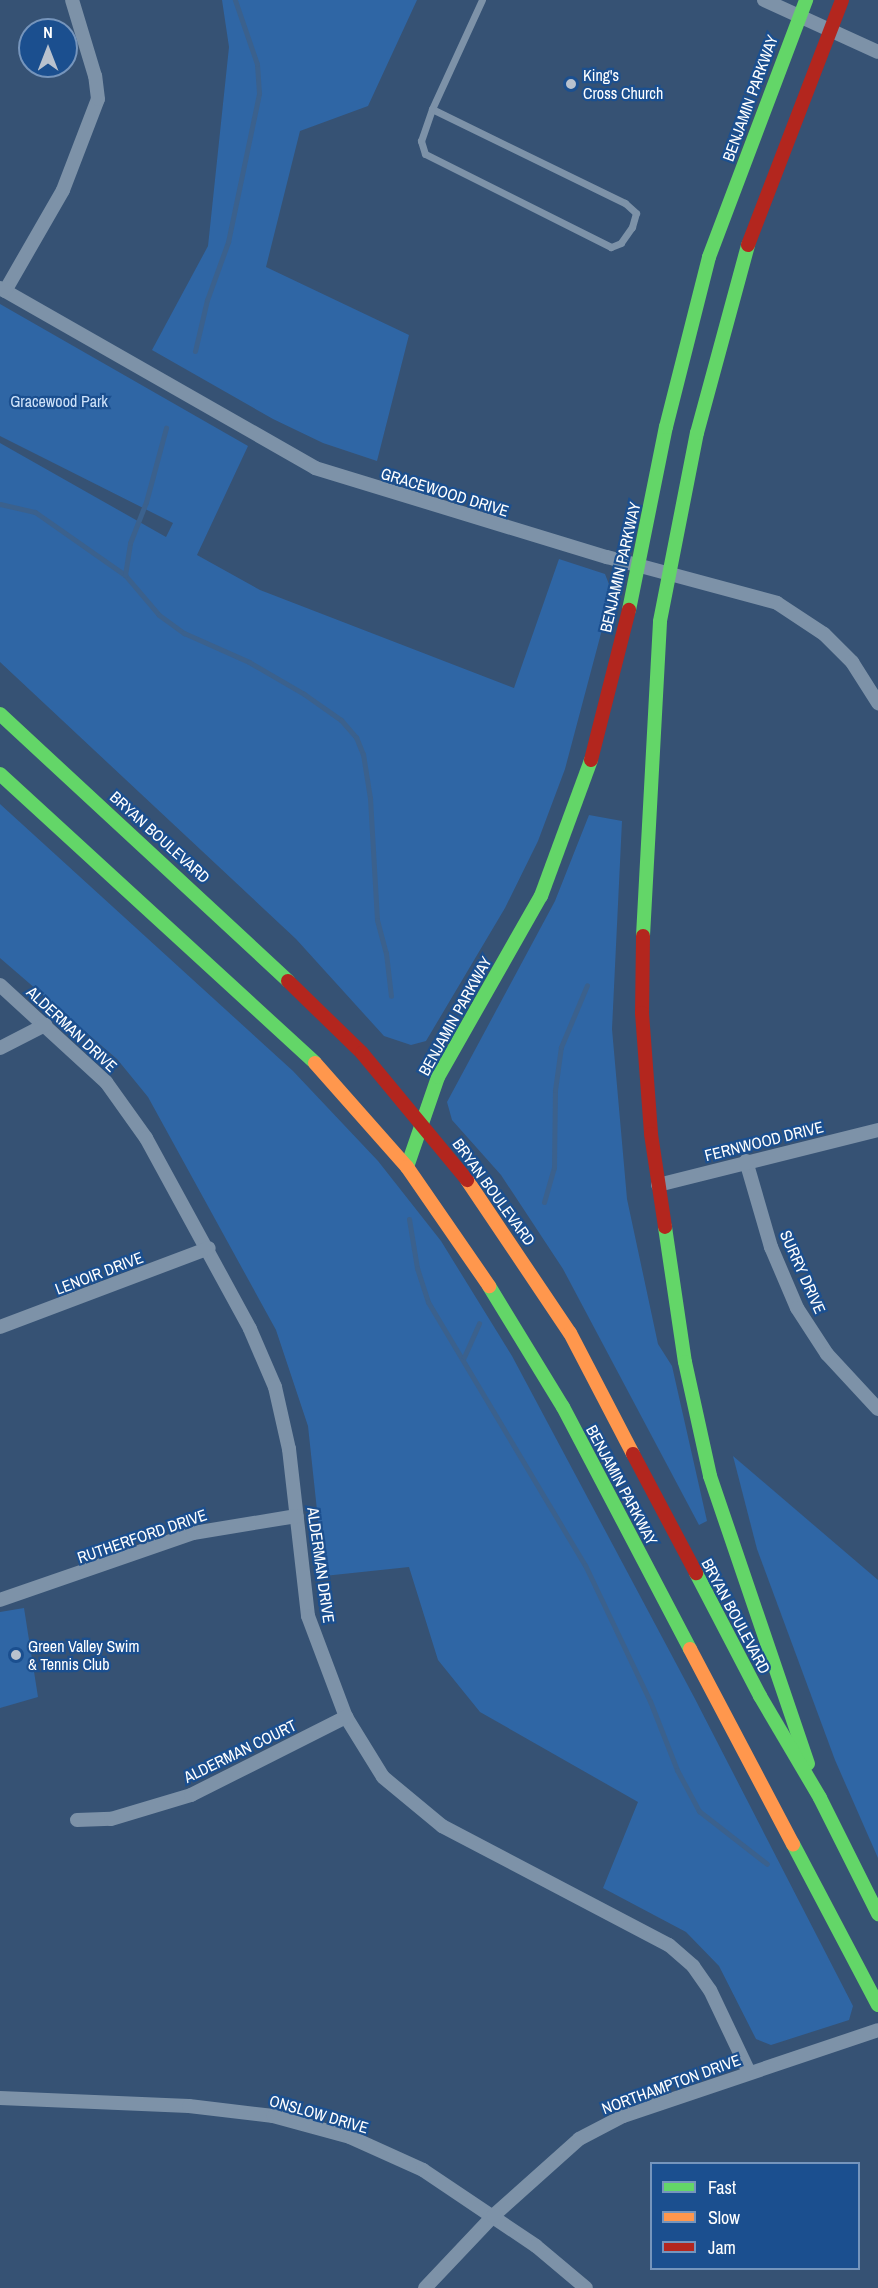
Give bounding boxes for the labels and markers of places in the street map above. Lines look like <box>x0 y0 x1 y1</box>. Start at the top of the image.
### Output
place label: King's Cross Church <box>583 65 663 103</box>
marker: King's Cross Church <box>564 77 578 91</box>
place label: Green Valley Swim & Tennis Club <box>28 1636 139 1674</box>
marker: Green Valley Swim & Tennis Club <box>9 1648 23 1662</box>

